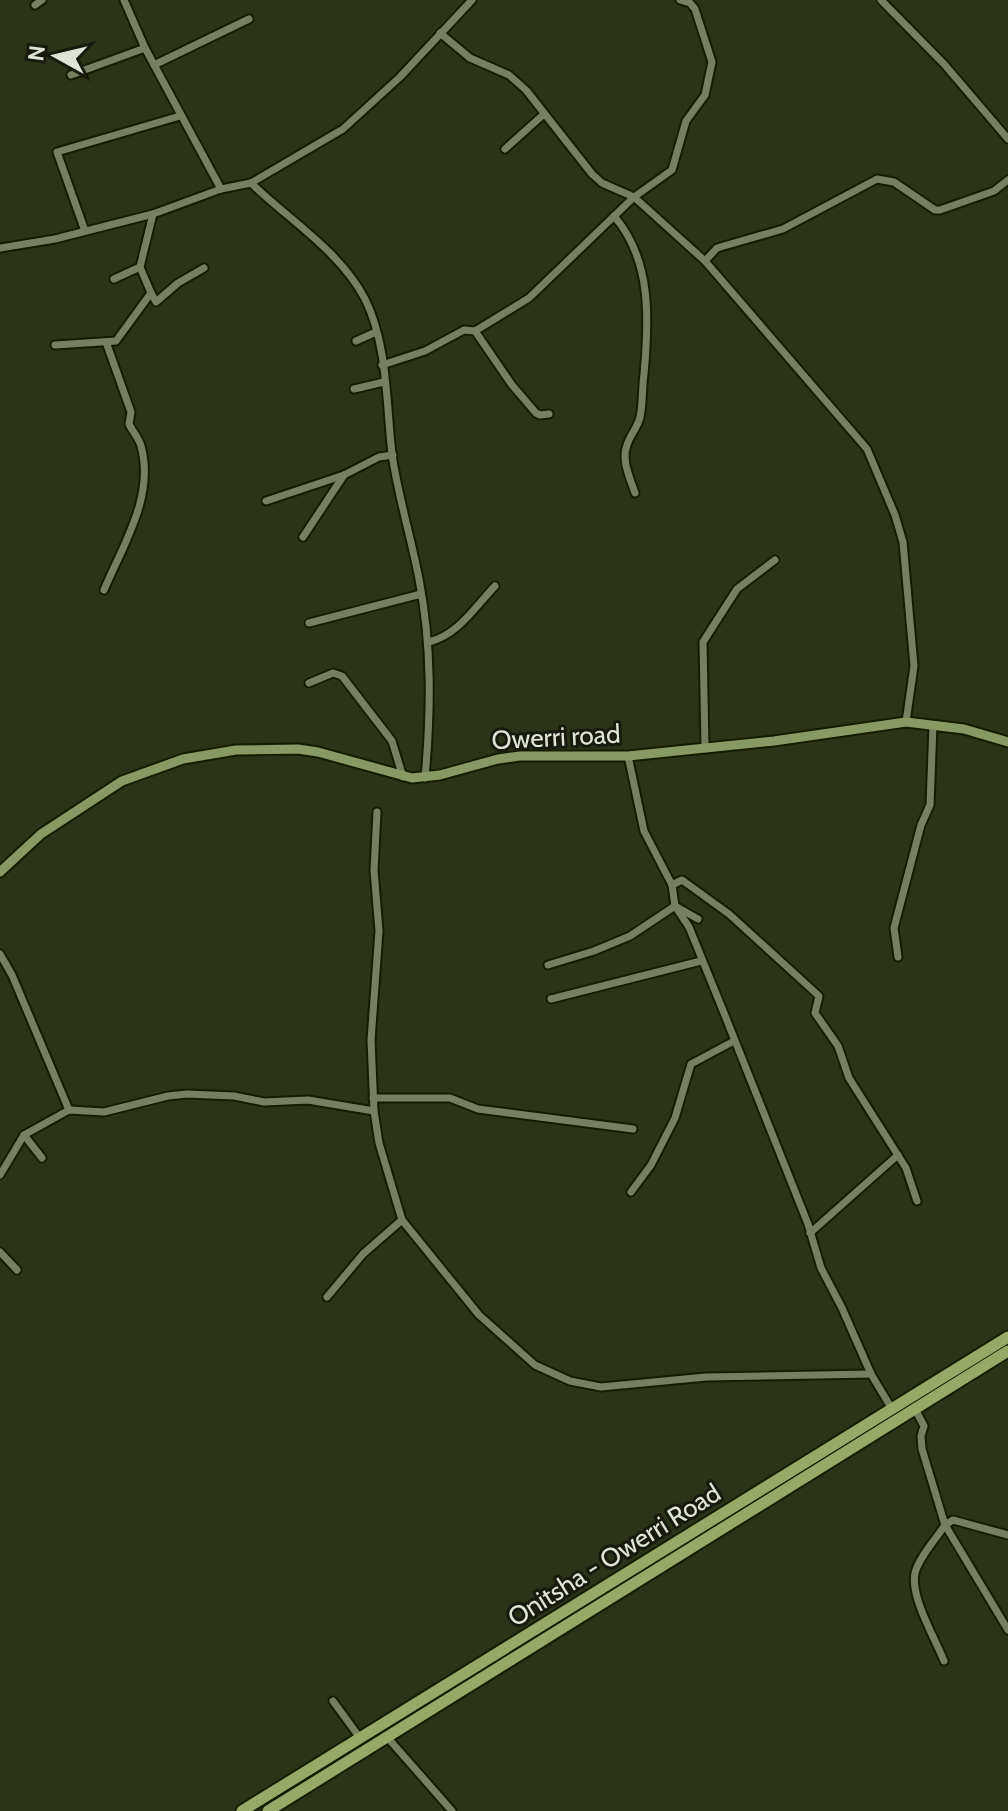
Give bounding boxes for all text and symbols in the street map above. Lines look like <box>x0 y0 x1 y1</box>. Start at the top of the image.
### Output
north arrow <box>16 16 96 96</box>
text: N <box>22 44 51 63</box>
street label: Owerri road <box>491 718 621 756</box>
street label: Onitsha - Owerri Road <box>502 1477 726 1633</box>

